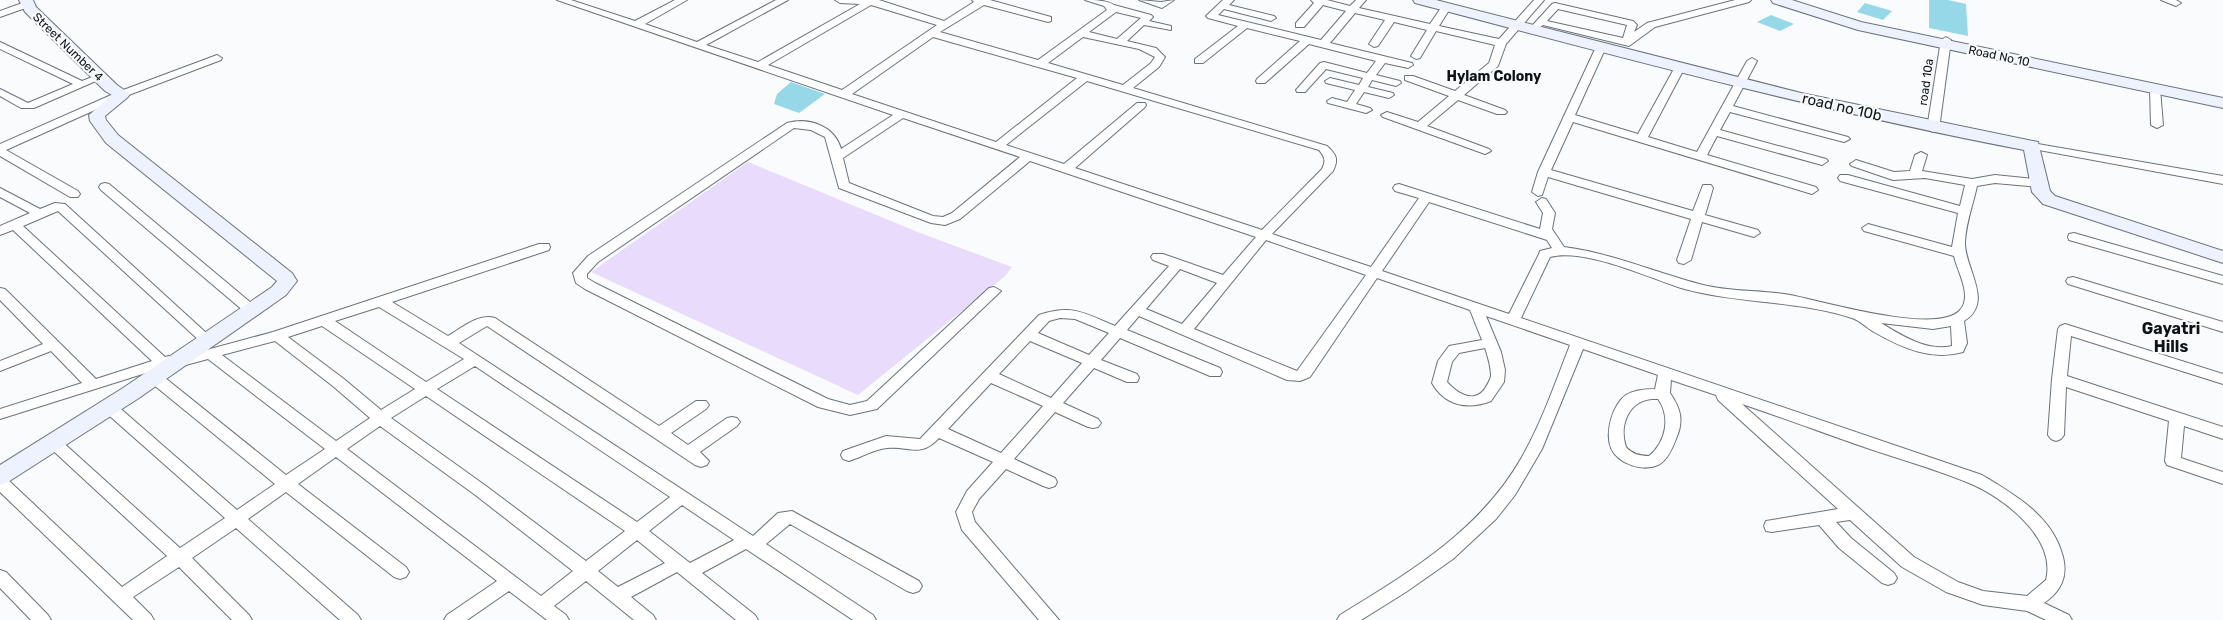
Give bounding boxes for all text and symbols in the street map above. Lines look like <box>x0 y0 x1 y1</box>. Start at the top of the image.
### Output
street label: Street Number 4 <box>30 10 106 85</box>
street label: Road No 10 <box>1967 43 2031 69</box>
street label: road 10a <box>1916 58 1936 106</box>
district label: Hylam Colony <box>1447 68 1542 85</box>
street label: road no 10b <box>1800 89 1884 125</box>
district label: Gayatri Hills <box>2142 319 2200 356</box>

